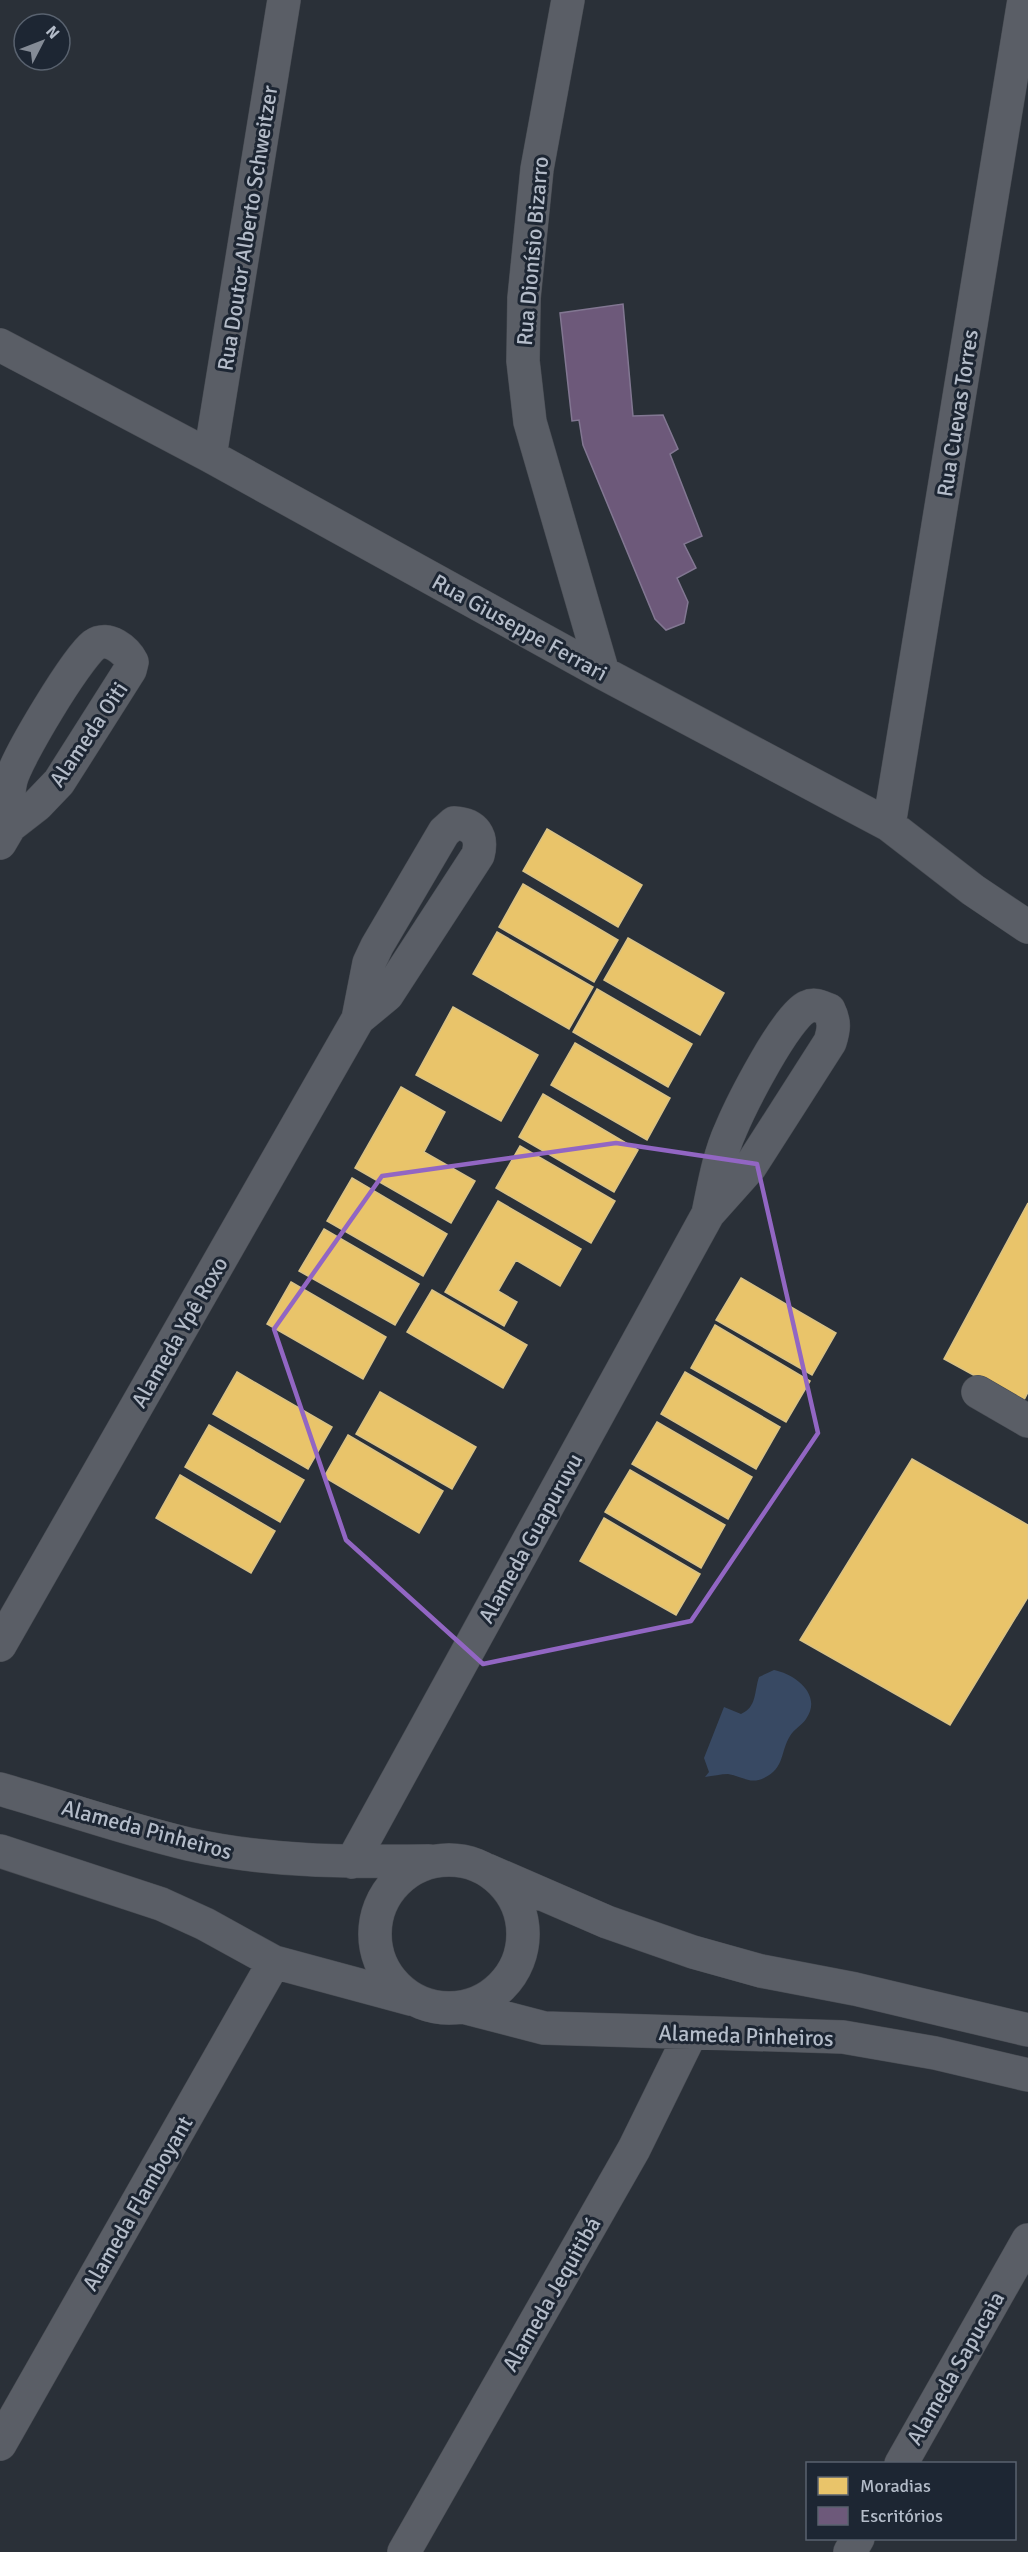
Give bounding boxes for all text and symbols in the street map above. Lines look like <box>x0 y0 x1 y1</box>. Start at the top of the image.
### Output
north arrow <box>12 12 72 72</box>
text: N <box>41 22 64 43</box>
street label: Rua Doutor Alberto Schweitzer <box>212 84 283 373</box>
street label: Rua Dionísio Bizarro <box>511 155 554 347</box>
street label: Rua Cuevas Torres <box>931 327 984 499</box>
street label: Rua Giuseppe Ferrari <box>427 568 612 687</box>
street label: Alameda Oiti <box>43 676 134 792</box>
street label: Alameda Ypê Roxo <box>125 1252 234 1413</box>
street label: Alameda Guapuruvu <box>473 1448 588 1628</box>
street label: Alameda Pinheiros <box>59 1794 235 1865</box>
street label: Alameda Pinheiros <box>658 2019 834 2052</box>
street label: Alameda Flamboyant <box>76 2111 199 2295</box>
street label: Alameda Jequitibá <box>496 2212 607 2376</box>
street label: Alameda Sapucaia <box>901 2287 1010 2450</box>
legend <box>806 2462 1016 2540</box>
text: Moradias <box>860 2475 931 2497</box>
text: Escritórios <box>860 2505 943 2527</box>

